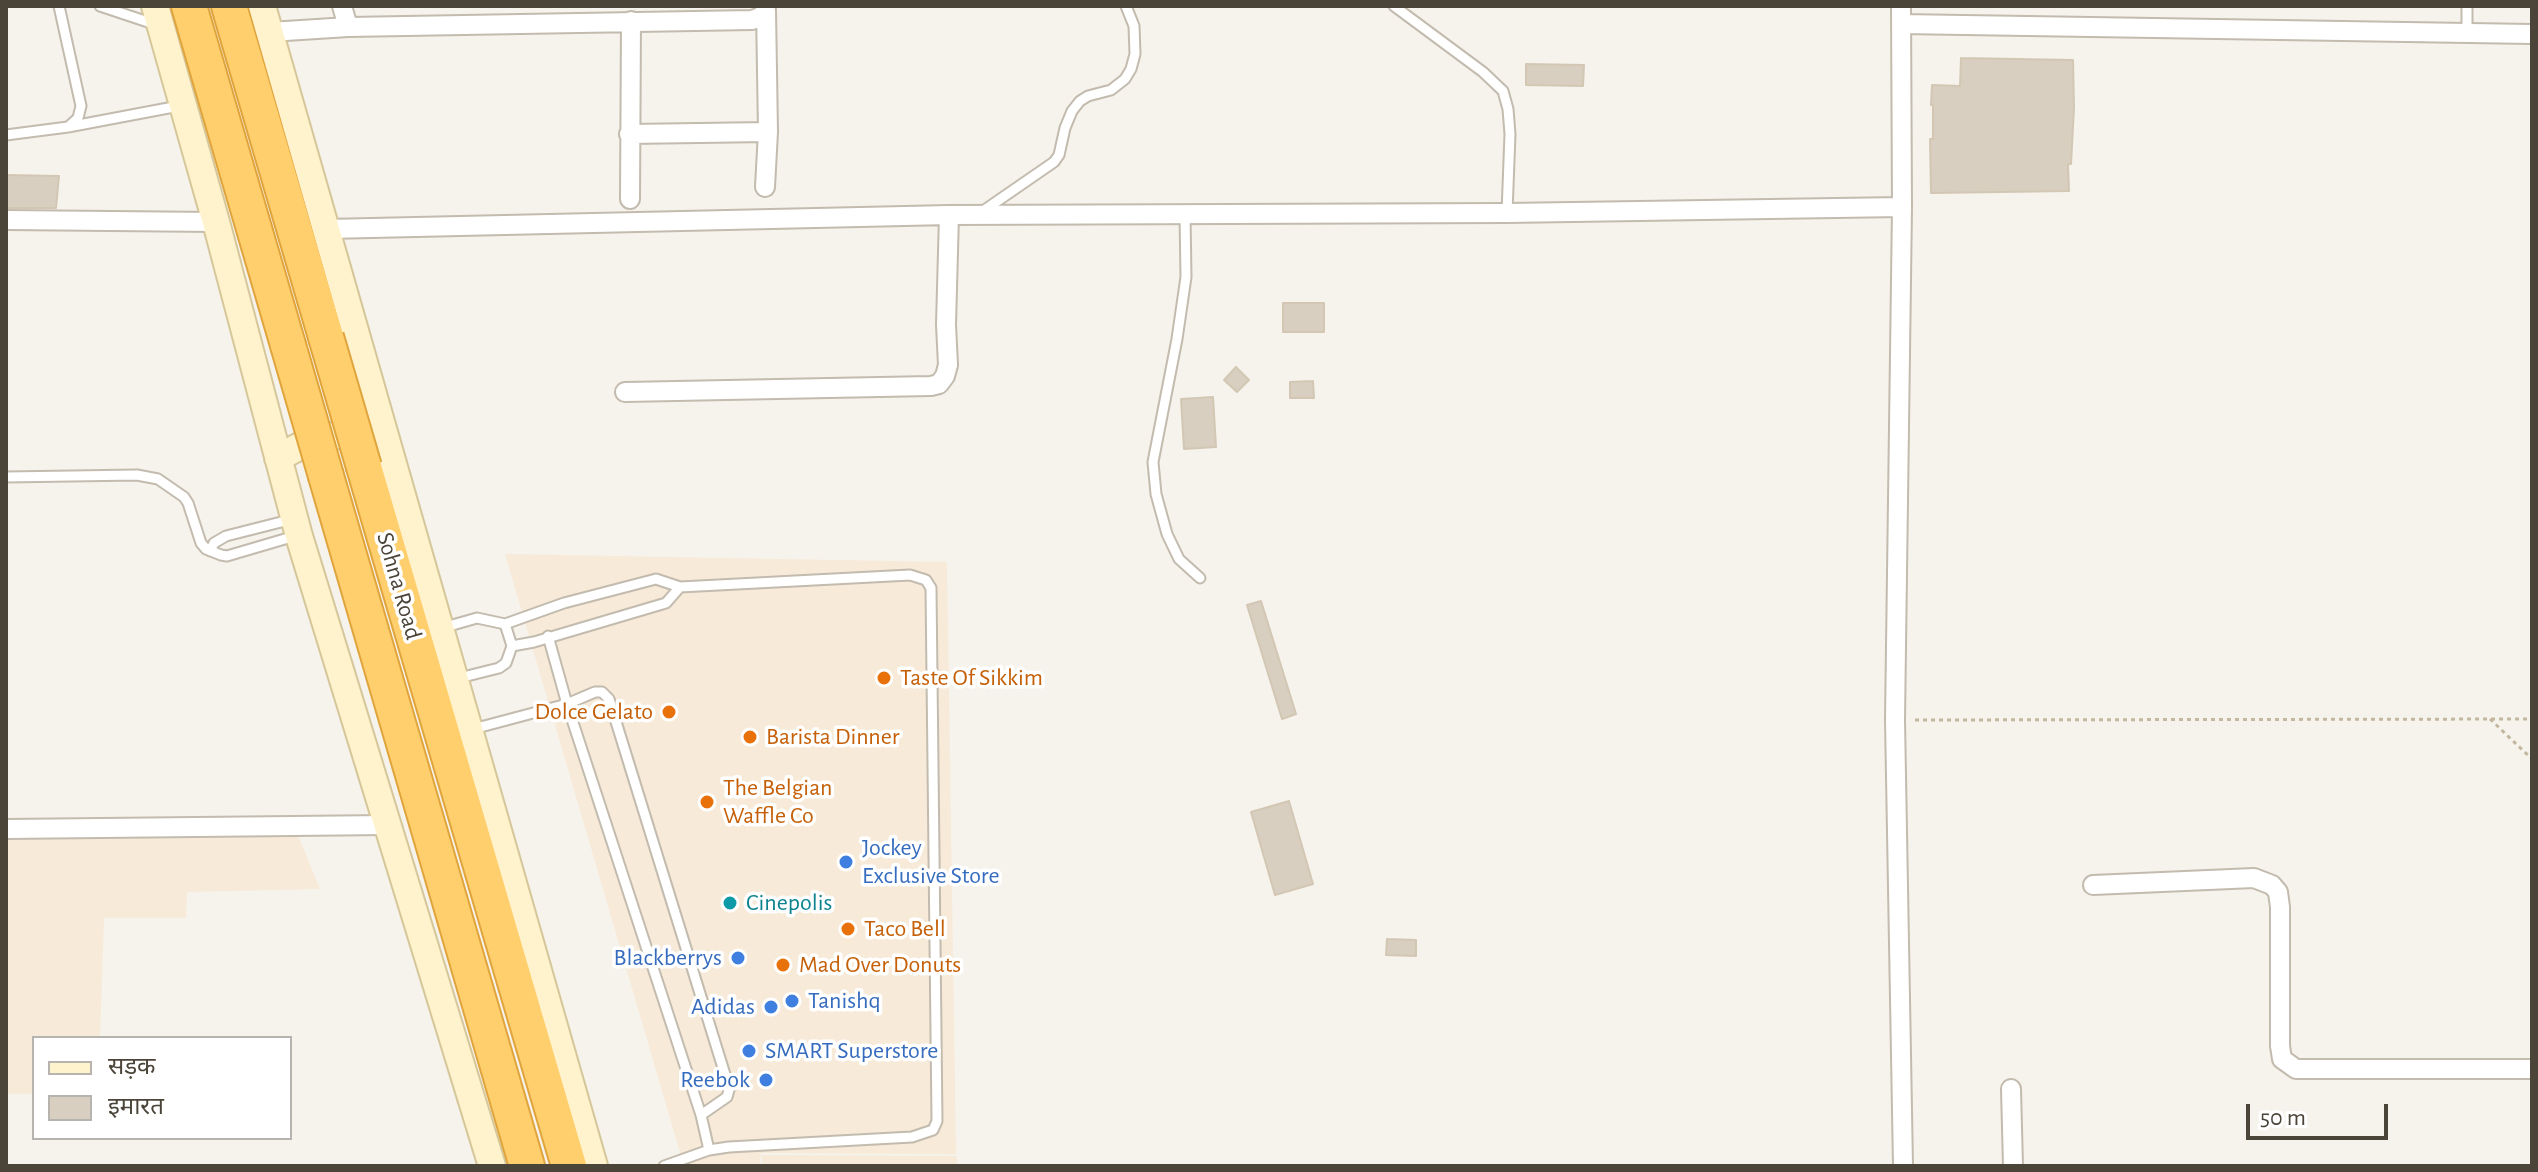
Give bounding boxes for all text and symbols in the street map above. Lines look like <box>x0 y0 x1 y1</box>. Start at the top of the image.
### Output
street label: Sohna Road <box>370 529 428 643</box>
place label: Taste Of Sikkim <box>900 664 1043 692</box>
marker: Taste Of Sikkim <box>875 669 893 687</box>
place label: Dolce Gelato <box>534 698 653 726</box>
marker: Dolce Gelato <box>660 703 678 721</box>
place label: Barista Dinner <box>766 723 900 751</box>
marker: Barista Dinner <box>741 728 759 746</box>
place label: The Belgian Waffle Co <box>723 774 832 830</box>
marker: The Belgian Waffle Co <box>698 793 716 811</box>
place label: Jockey Exclusive Store <box>862 834 1000 890</box>
marker: Jockey Exclusive Store <box>837 853 855 871</box>
place label: Cinepolis <box>746 889 832 917</box>
marker: Cinepolis <box>721 894 739 912</box>
place label: Taco Bell <box>864 915 946 943</box>
marker: Taco Bell <box>839 920 857 938</box>
place label: Blackberrys <box>614 944 722 972</box>
marker: Blackberrys <box>729 949 747 967</box>
place label: Mad Over Donuts <box>799 951 961 979</box>
marker: Mad Over Donuts <box>774 956 792 974</box>
place label: Tanishq <box>808 987 881 1015</box>
marker: Tanishq <box>783 992 801 1010</box>
place label: Adidas <box>691 993 755 1021</box>
marker: Adidas <box>762 998 780 1016</box>
legend <box>32 1036 292 1140</box>
place label: SMART Superstore <box>765 1037 938 1065</box>
marker: SMART Superstore <box>740 1042 758 1060</box>
text: सड़क <box>108 1055 156 1079</box>
place label: Reebok <box>680 1066 750 1094</box>
marker: Reebok <box>757 1071 775 1089</box>
scale bar <box>2250 1088 2392 1138</box>
text: इमारत <box>108 1095 164 1119</box>
text: 50 m <box>2260 1106 2306 1130</box>

